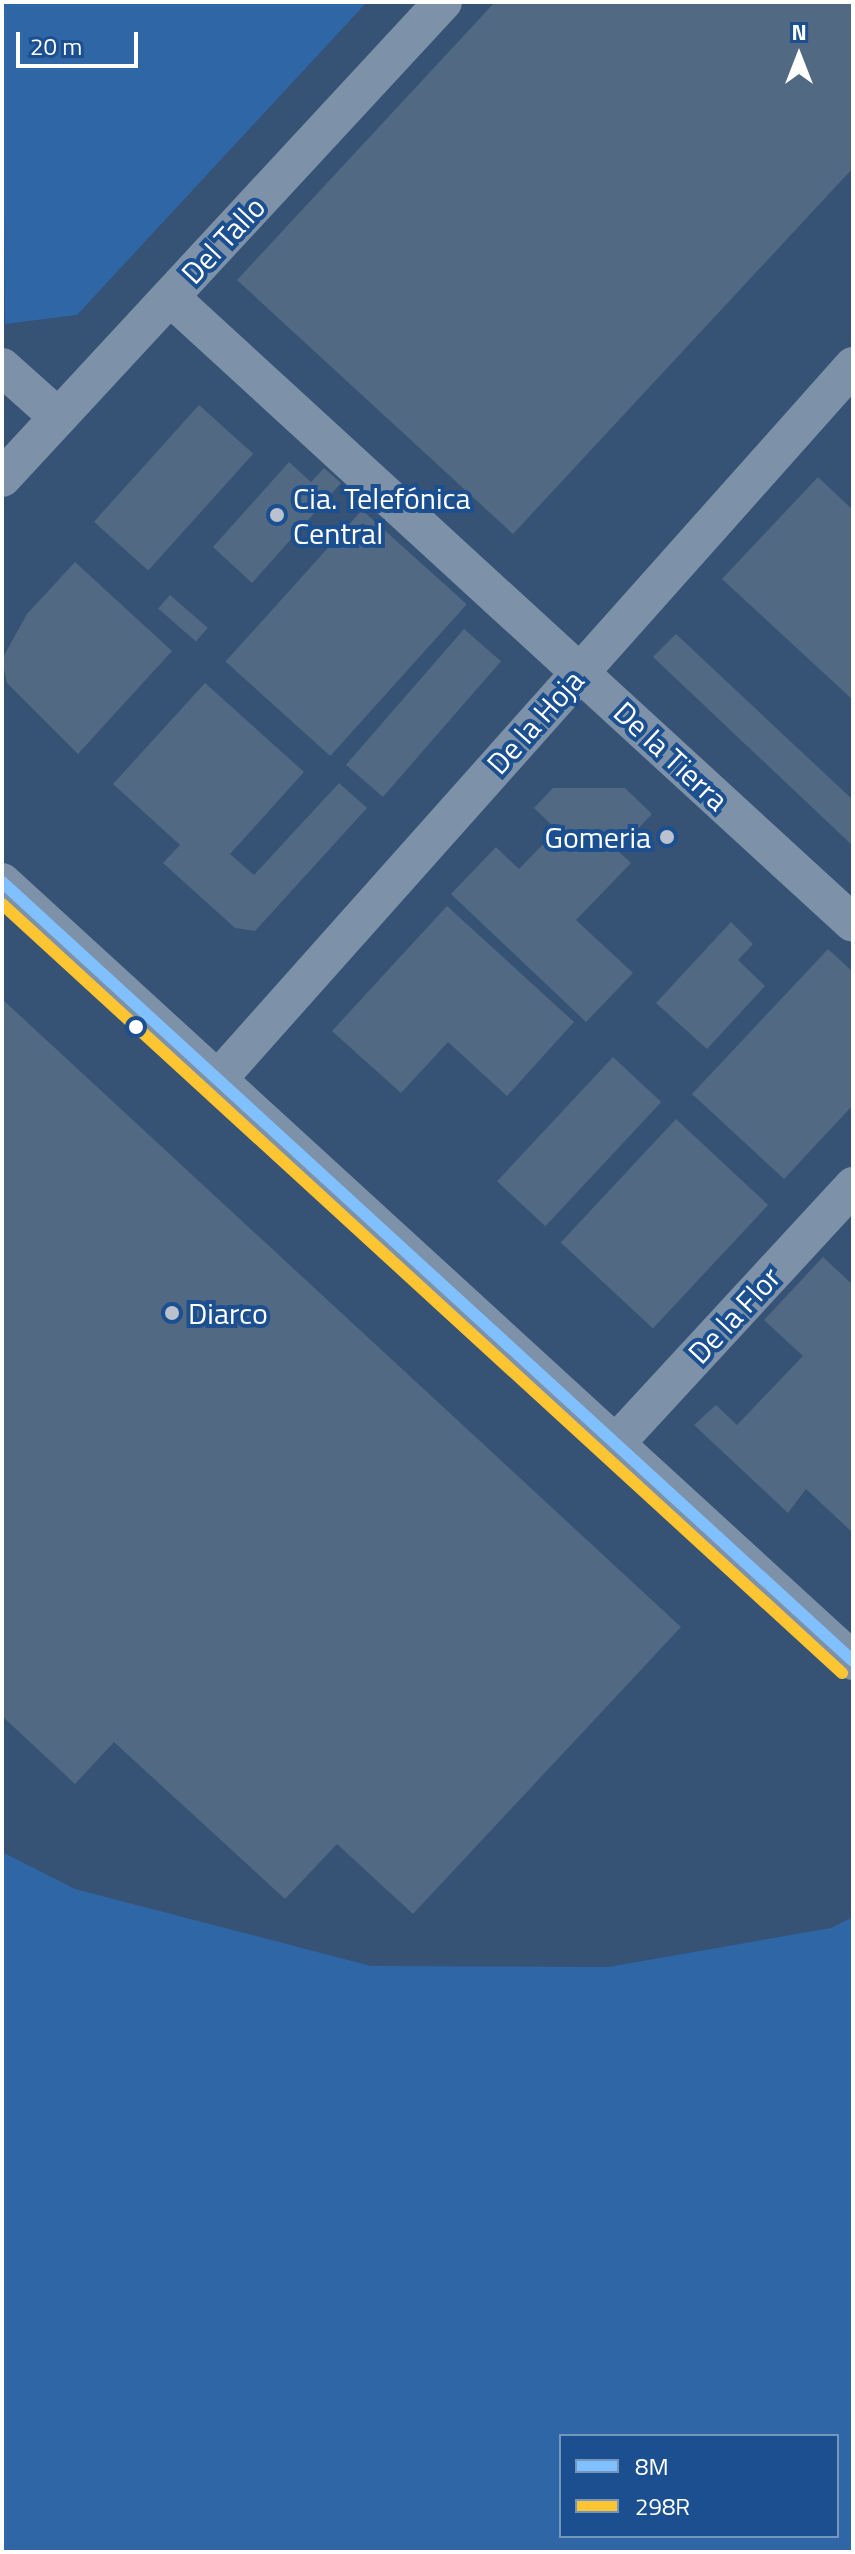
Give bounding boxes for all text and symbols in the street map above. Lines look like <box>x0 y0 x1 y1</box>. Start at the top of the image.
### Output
text: N <box>791 15 807 49</box>
scale bar <box>20 16 142 66</box>
north arrow <box>759 16 839 96</box>
text: 20 m <box>30 28 82 64</box>
street label: Del Tallo <box>174 189 272 291</box>
place label: Cia. Telefónica Central <box>293 480 471 550</box>
marker: Cia. Telefónica Central <box>268 506 286 524</box>
street label: De la Hoja <box>479 663 591 781</box>
street label: De la Tierra <box>606 694 736 818</box>
place label: Gomeria <box>544 819 651 855</box>
marker: Gomeria <box>658 828 676 846</box>
unlabelled marker <box>128 1019 144 1035</box>
street label: De la Flor <box>680 1259 788 1371</box>
place label: Diarco <box>188 1295 268 1331</box>
marker: Diarco <box>163 1304 181 1322</box>
legend <box>559 2434 839 2538</box>
text: 8M <box>635 2448 669 2484</box>
text: 298R <box>635 2488 690 2524</box>

